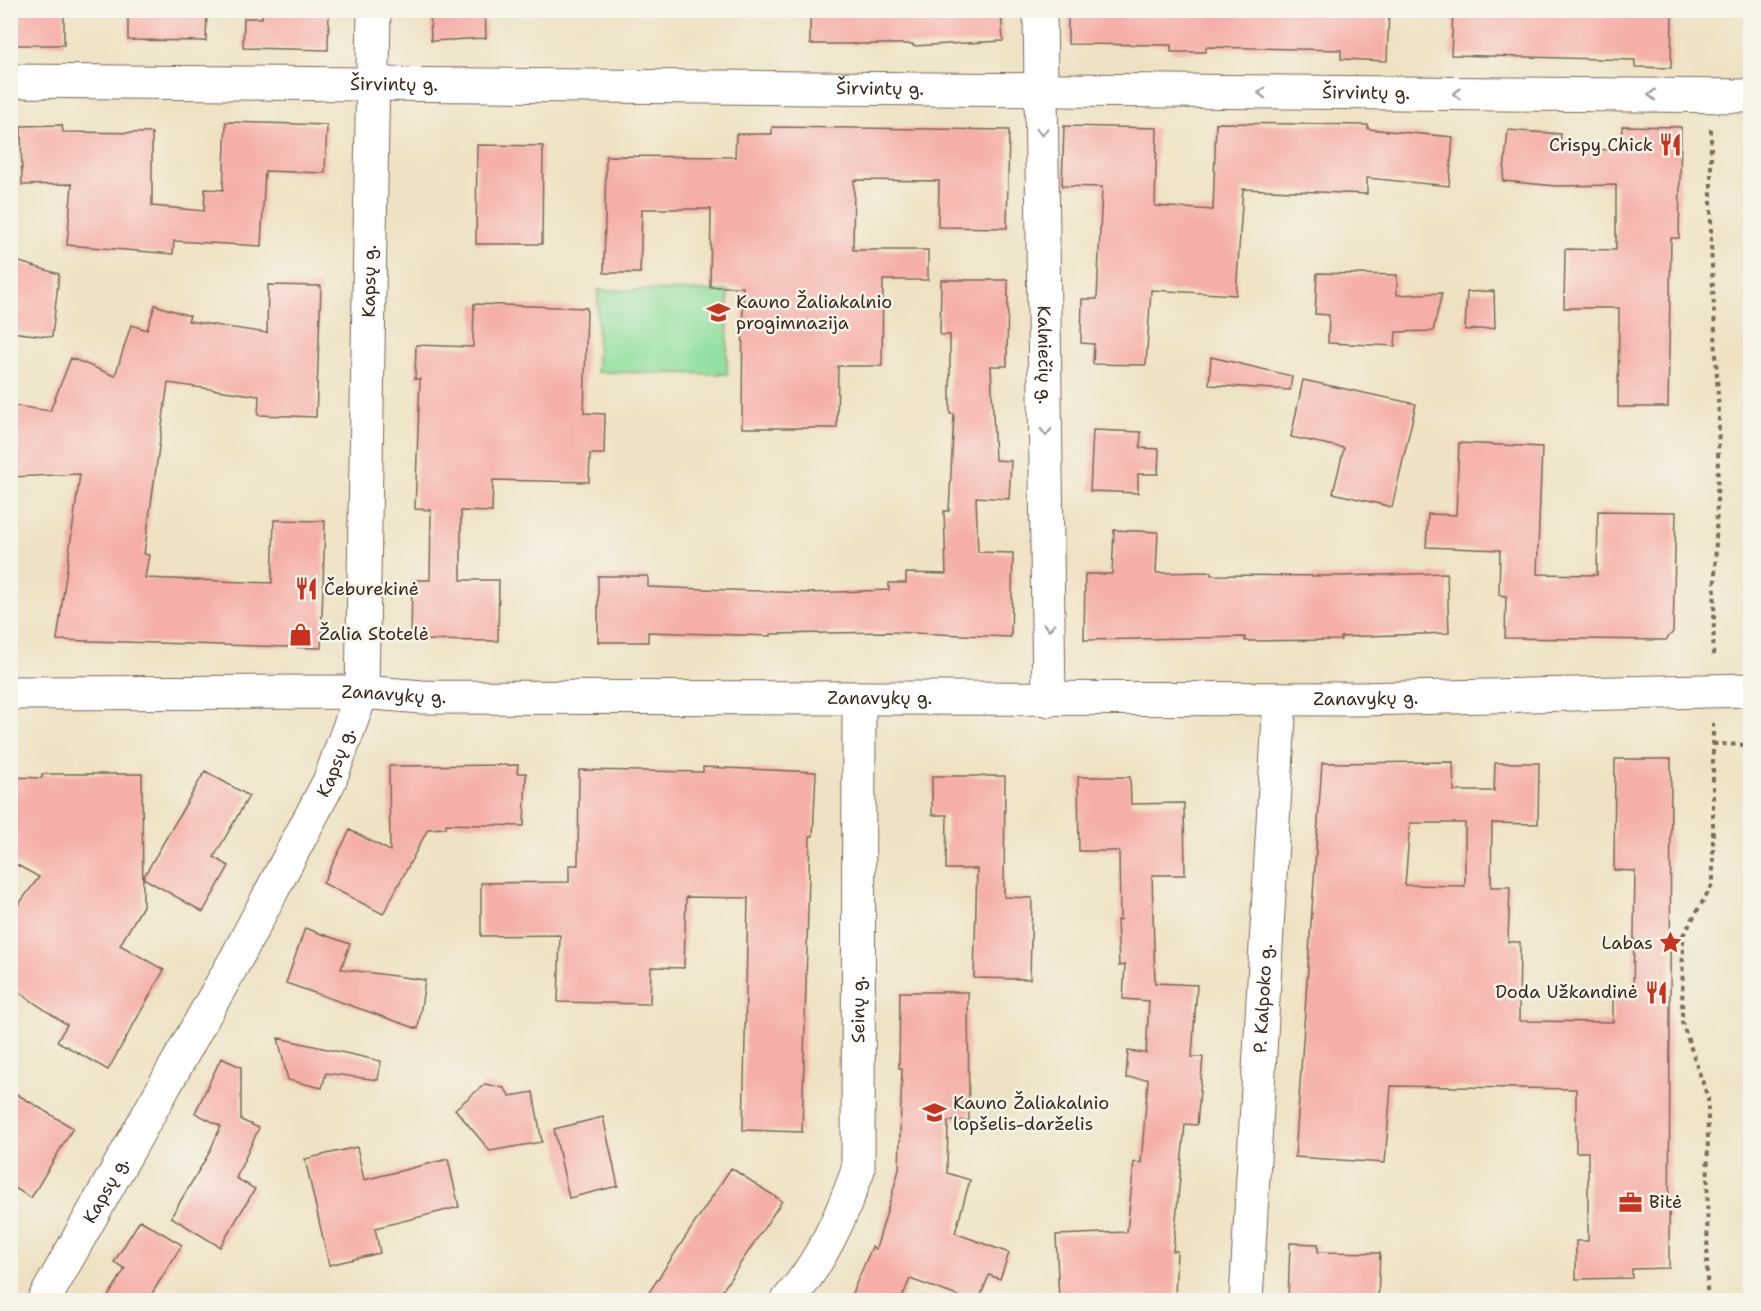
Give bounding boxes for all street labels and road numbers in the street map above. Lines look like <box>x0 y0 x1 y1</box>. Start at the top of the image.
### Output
street label: Širvintų g. <box>350 72 438 97</box>
street label: Širvintų g. <box>836 76 924 101</box>
street label: Širvintų g. <box>1322 80 1410 105</box>
street label: Kapsų g. <box>357 245 382 318</box>
street label: Kalniečių g. <box>1032 305 1057 405</box>
street label: Zanavykų g. <box>341 680 446 709</box>
street label: Zanavykų g. <box>827 686 932 710</box>
street label: Zanavykų g. <box>1313 686 1419 711</box>
street label: Kapsų g. <box>311 724 360 801</box>
street label: P. Kalpoko g. <box>1248 943 1278 1054</box>
street label: Seinų g. <box>846 976 870 1043</box>
street label: Kapsų g. <box>77 1153 134 1228</box>

